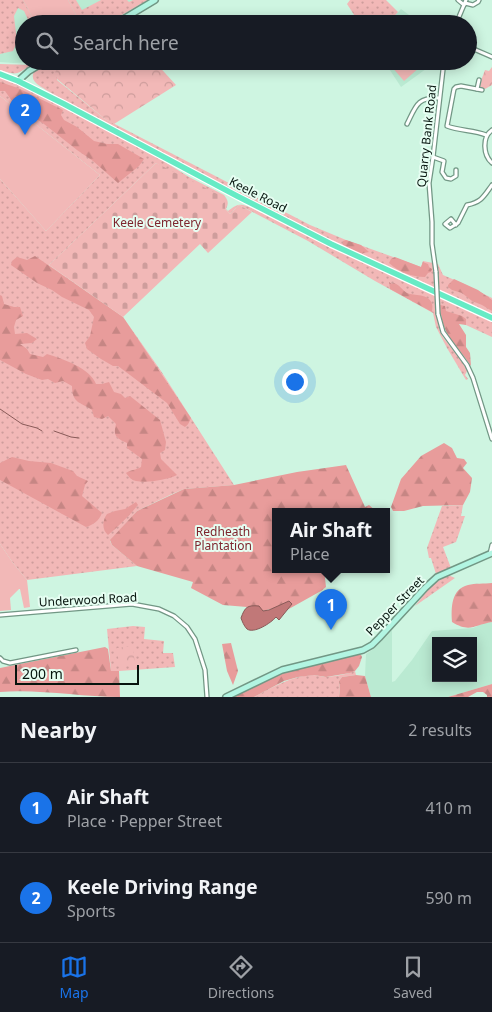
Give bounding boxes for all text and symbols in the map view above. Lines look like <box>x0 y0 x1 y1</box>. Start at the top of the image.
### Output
search box <box>15 15 477 70</box>
icon: search <box>33 29 61 57</box>
text: Search here <box>73 30 179 56</box>
street label: Quarry Bank Road <box>413 84 440 188</box>
pin: 2 <box>9 94 41 135</box>
street label: Keele Road <box>226 173 290 216</box>
park label: Keele Cemetery <box>113 214 202 231</box>
your location <box>282 369 308 395</box>
popup <box>272 508 390 573</box>
text: Air Shaft <box>290 517 372 543</box>
park label: Redheath Plantation <box>194 523 252 554</box>
text: Place <box>290 543 329 565</box>
street label: Pepper Street <box>362 572 428 639</box>
street label: Underwood Road <box>38 588 138 611</box>
pin: 1 <box>315 589 347 630</box>
map controls <box>432 637 477 682</box>
button: layers <box>432 637 477 682</box>
scale bar <box>15 662 139 685</box>
text: 200 m <box>22 664 63 683</box>
text: Nearby <box>20 716 96 744</box>
text: 2 results <box>408 719 472 741</box>
text: Air Shaft <box>67 784 149 810</box>
text: 1 <box>31 797 41 819</box>
text: 410 m <box>425 797 472 819</box>
text: Place · Pepper Street <box>67 810 222 832</box>
text: Keele Driving Range <box>67 874 258 900</box>
text: 2 <box>31 887 41 909</box>
text: 590 m <box>425 887 472 909</box>
text: Sports <box>67 900 115 922</box>
tab: Map <box>60 953 89 1002</box>
tab: Directions <box>208 953 274 1002</box>
tab: Saved <box>393 953 432 1002</box>

